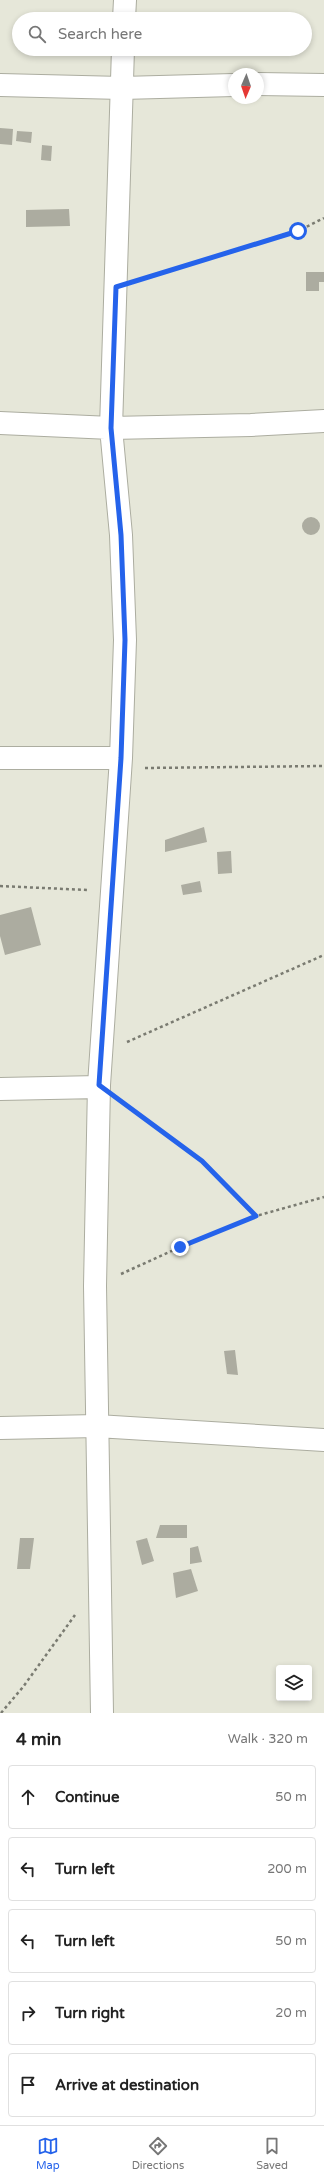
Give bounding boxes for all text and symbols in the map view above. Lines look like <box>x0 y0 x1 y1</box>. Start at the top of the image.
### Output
search box <box>12 12 312 56</box>
icon: search <box>26 23 48 45</box>
text: Search here <box>58 25 142 43</box>
north arrow <box>228 68 264 104</box>
route start <box>289 222 307 240</box>
route end <box>171 1238 189 1256</box>
map controls <box>276 1665 312 1701</box>
button: layers <box>276 1665 312 1701</box>
text: 4 min <box>16 1729 61 1750</box>
text: Walk · 320 m <box>228 1731 308 1747</box>
icon: ahead <box>17 1786 39 1808</box>
text: Continue <box>55 1788 119 1806</box>
text: 50 m <box>275 1789 307 1805</box>
icon: left <box>17 1858 39 1880</box>
text: Turn left <box>55 1860 115 1878</box>
text: 200 m <box>267 1861 307 1877</box>
icon: left <box>17 1930 39 1952</box>
text: Turn left <box>55 1932 115 1950</box>
text: 50 m <box>275 1933 307 1949</box>
icon: right <box>17 2002 39 2024</box>
text: Turn right <box>55 2004 125 2022</box>
text: 20 m <box>275 2005 307 2021</box>
icon: arrive <box>17 2074 39 2096</box>
text: Arrive at destination <box>55 2076 199 2094</box>
tab: Map <box>36 2135 60 2172</box>
tab: Directions <box>132 2135 184 2172</box>
tab: Saved <box>256 2135 288 2172</box>

